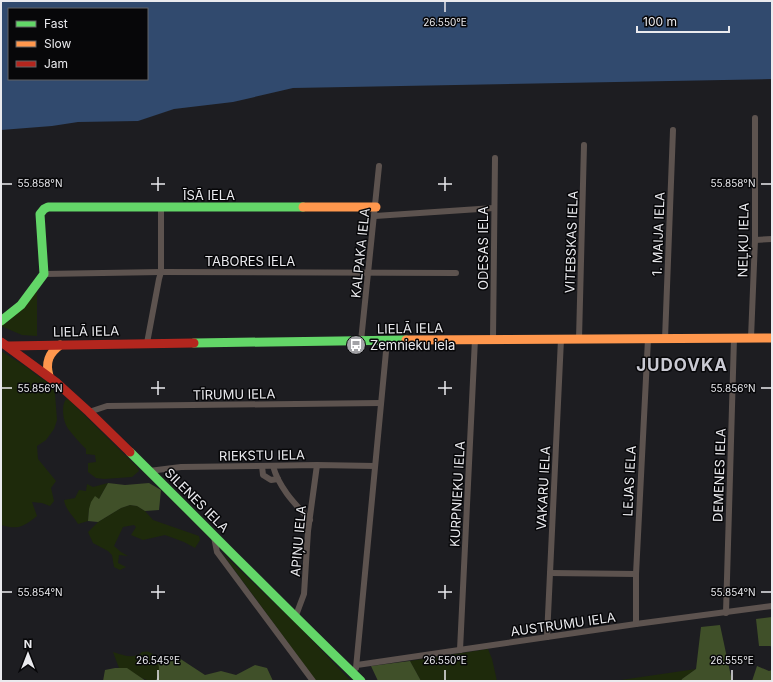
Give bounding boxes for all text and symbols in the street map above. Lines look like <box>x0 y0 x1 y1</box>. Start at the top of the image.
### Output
legend <box>8 8 148 80</box>
scale bar <box>637 8 729 34</box>
text: 100 m <box>643 14 677 29</box>
text: Fast <box>44 16 68 31</box>
text: 26.550°E <box>423 16 467 28</box>
text: Slow <box>44 36 72 51</box>
text: Jam <box>44 56 68 71</box>
text: 55.858°N <box>18 177 62 189</box>
text: 55.858°N <box>711 177 755 189</box>
street label: ĪSĀ IELA <box>182 187 235 203</box>
street label: VITEBSKAS IELA <box>561 190 581 294</box>
street label: 1. MAIJA IELA <box>649 192 667 276</box>
street label: NEĻĶU IELA <box>734 203 753 277</box>
street label: ODESAS IELA <box>475 206 491 290</box>
street label: KALPAKA IELA <box>347 207 373 299</box>
street label: TABORES IELA <box>205 253 295 269</box>
street label: LIELĀ IELA <box>377 319 443 337</box>
street label: LIELĀ IELA <box>53 322 119 340</box>
bus stop icon: Zemnieku iela <box>345 334 367 356</box>
place label: Zemnieku iela <box>370 337 455 353</box>
district label: JUDOVKA <box>636 355 728 375</box>
text: 55.856°N <box>17 382 63 394</box>
text: 55.856°N <box>710 382 756 394</box>
street label: TĪRUMU IELA <box>193 385 275 403</box>
street label: DEMENES IELA <box>709 428 729 522</box>
street label: KURPNIEKU IELA <box>446 441 468 547</box>
street label: LEJAS IELA <box>619 445 639 517</box>
street label: RIEKSTU IELA <box>219 446 305 464</box>
street label: VAKARU IELA <box>533 446 553 530</box>
street label: SILENES IELA <box>162 465 232 535</box>
street label: APIŅU IELA <box>287 505 310 577</box>
text: 55.854°N <box>17 586 63 598</box>
text: 55.854°N <box>710 586 756 598</box>
street label: AUSTRUMU IELA <box>509 609 617 639</box>
north arrow <box>8 634 48 674</box>
text: N <box>24 637 32 651</box>
text: 26.545°E <box>136 654 180 666</box>
text: 26.550°E <box>423 654 467 666</box>
text: 26.555°E <box>710 654 754 666</box>

